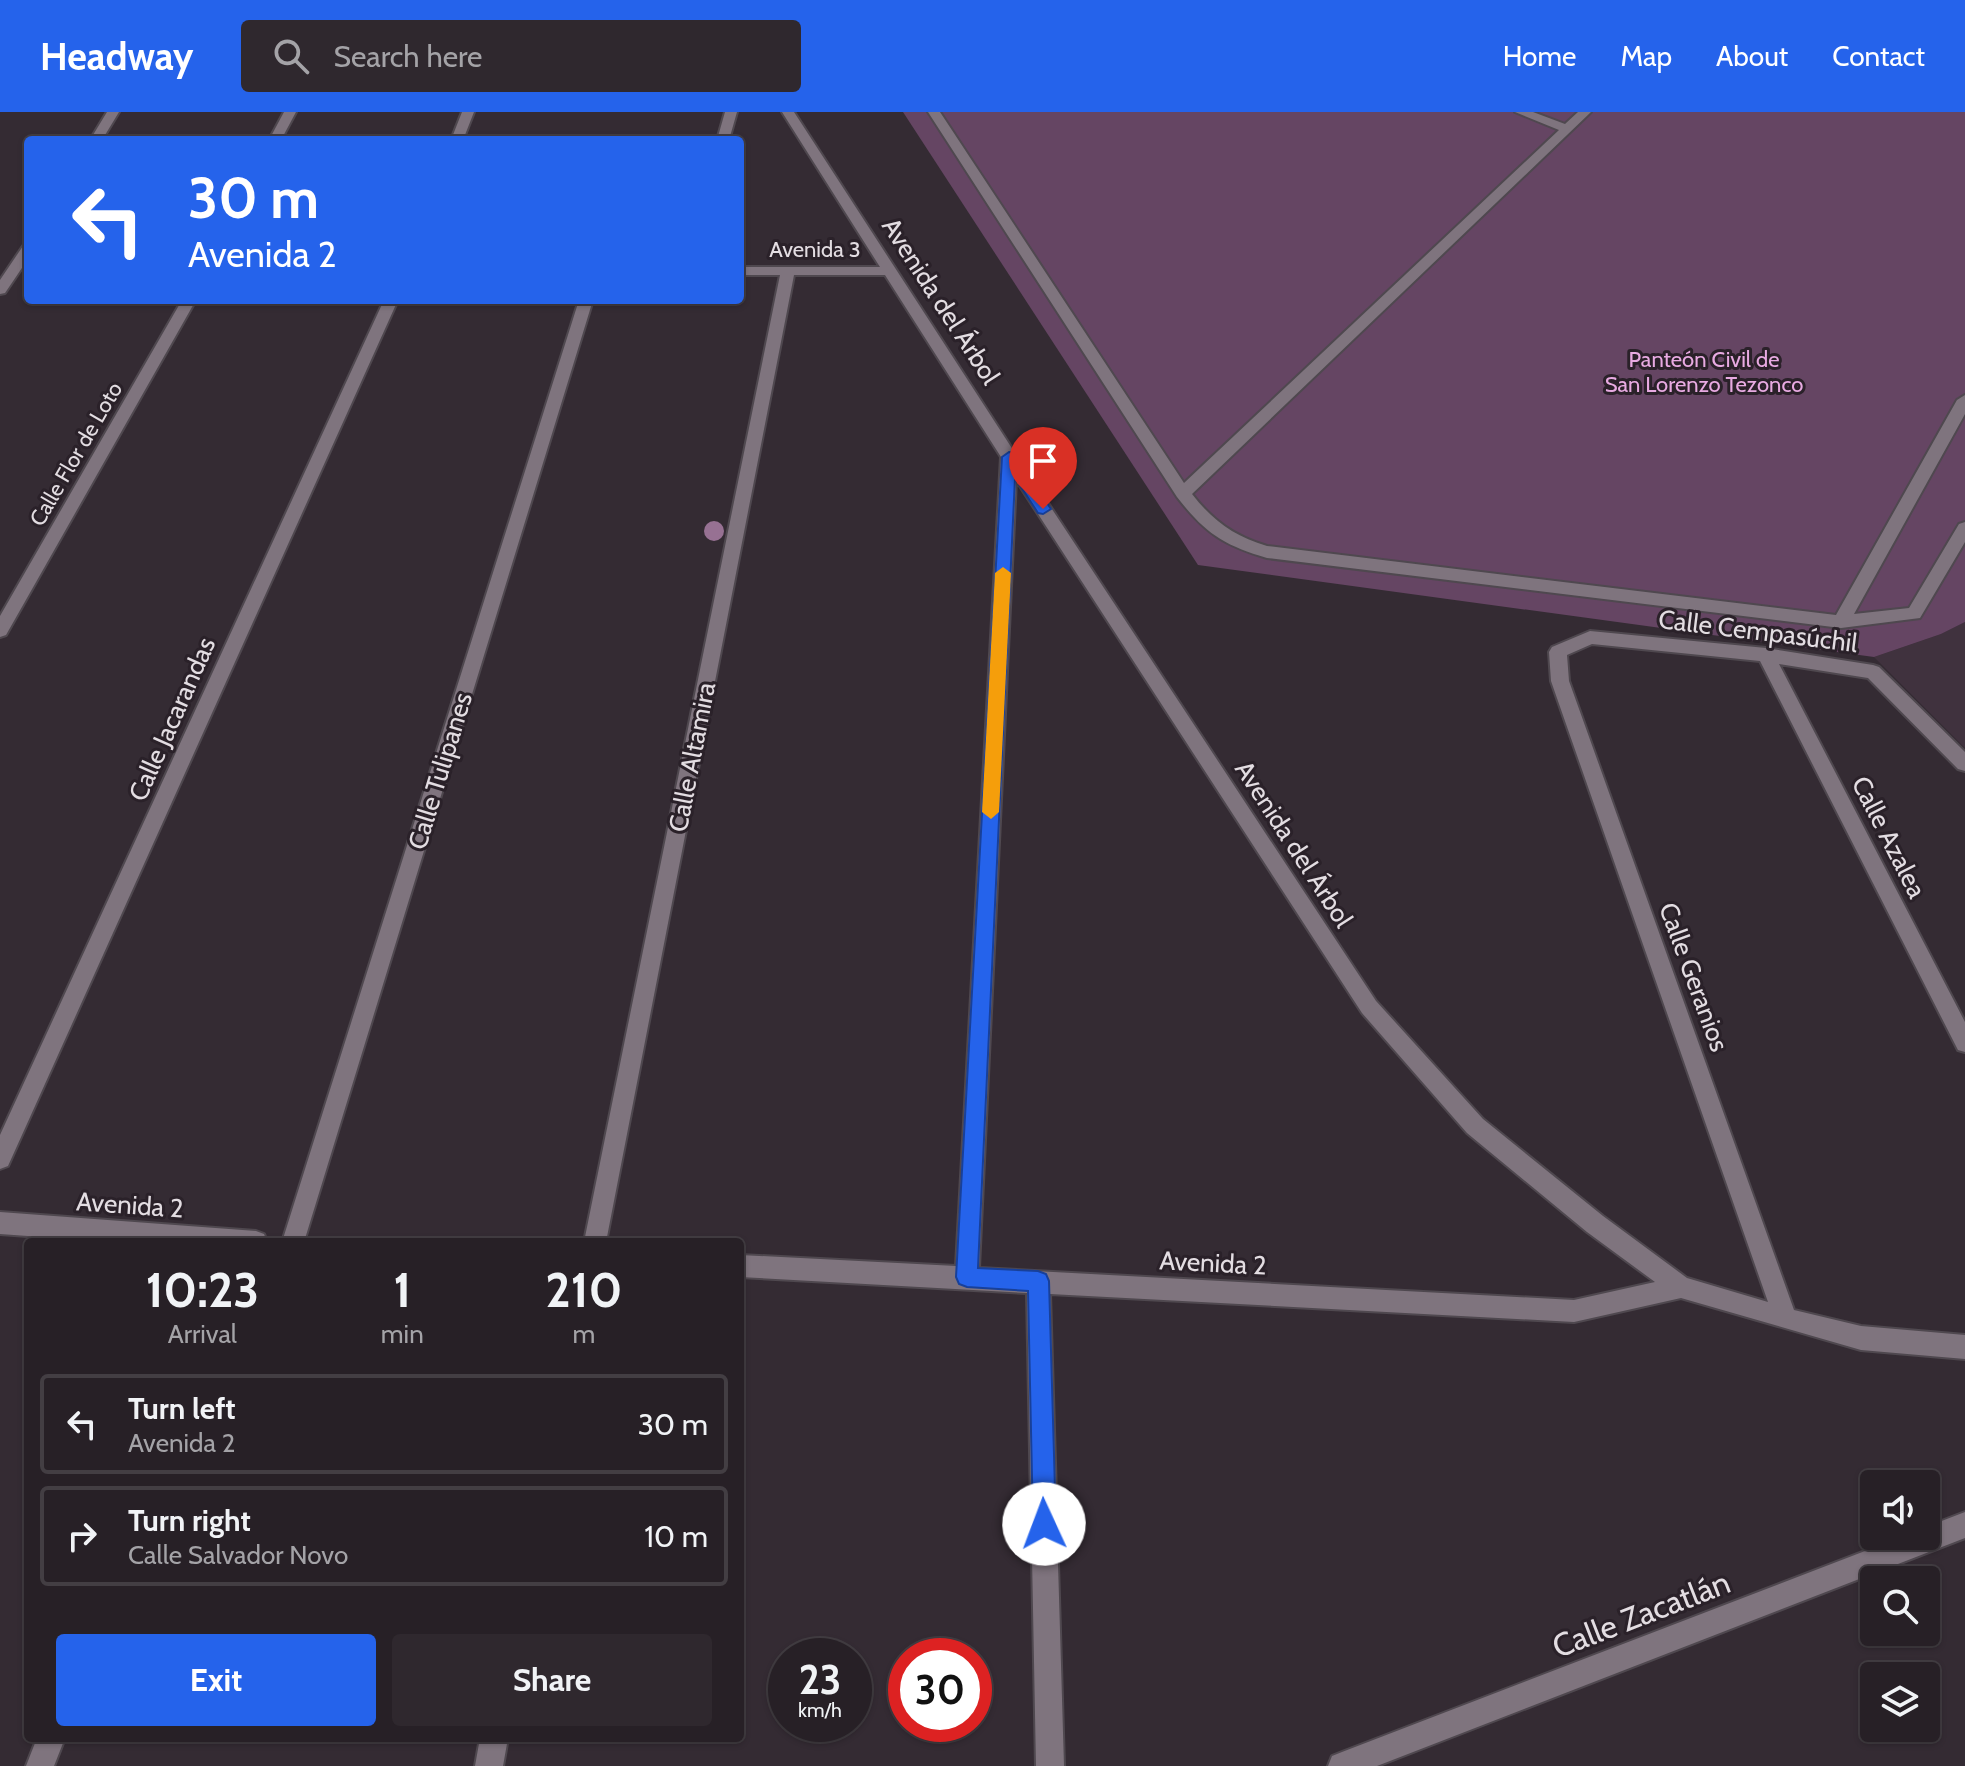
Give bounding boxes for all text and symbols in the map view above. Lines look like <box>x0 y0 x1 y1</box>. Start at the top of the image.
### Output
search box <box>241 20 801 92</box>
text: Headway <box>40 33 193 80</box>
icon: search <box>269 34 313 78</box>
text: Search here <box>333 38 482 75</box>
text: Home <box>1503 39 1576 73</box>
text: Map <box>1620 39 1672 73</box>
text: About <box>1716 39 1788 73</box>
text: Contact <box>1832 39 1925 73</box>
text: 30 m <box>188 164 319 232</box>
icon: left <box>56 168 160 272</box>
street label: Avenida del Árbol <box>875 212 1007 390</box>
text: Avenida 2 <box>188 232 337 276</box>
street label: Avenida 3 <box>769 236 861 263</box>
park label: Panteón Civil de San Lorenzo Tezonco <box>1605 346 1803 398</box>
street label: Calle Flor de Loto <box>24 377 128 531</box>
pin <box>1009 427 1077 509</box>
icon: arrive <box>1021 439 1065 483</box>
street label: Calle Cempasúchil <box>1657 603 1859 659</box>
street label: Calle Jacarandas <box>122 632 222 806</box>
street label: Calle Altamira <box>662 679 722 835</box>
street label: Calle Tulipanes <box>401 689 479 853</box>
street label: Avenida del Árbol <box>1228 755 1360 933</box>
street label: Calle Azalea <box>1845 771 1934 904</box>
street label: Calle Geranios <box>1652 898 1736 1056</box>
street label: Avenida 2 <box>75 1185 185 1225</box>
street label: Avenida 2 <box>1159 1244 1267 1282</box>
text: 10:23 <box>146 1261 259 1319</box>
text: 1 <box>393 1261 411 1319</box>
text: 210 <box>545 1261 622 1319</box>
text: Arrival <box>168 1318 237 1350</box>
text: min <box>381 1318 424 1350</box>
text: m <box>572 1318 595 1350</box>
text: Turn left <box>128 1390 236 1427</box>
icon: left <box>60 1402 104 1446</box>
text: 30 m <box>638 1406 708 1443</box>
text: Avenida 2 <box>128 1427 235 1459</box>
map controls <box>1860 1470 1940 1742</box>
button: sound <box>1860 1470 1940 1550</box>
position arrow <box>1002 1482 1086 1566</box>
text: Turn right <box>128 1502 251 1539</box>
icon: right <box>60 1514 104 1558</box>
text: 10 m <box>644 1518 708 1555</box>
text: Calle Salvador Novo <box>128 1539 348 1571</box>
street label: Calle Zacatlán <box>1547 1562 1735 1666</box>
button: search <box>1860 1566 1940 1646</box>
button: Exit <box>56 1634 376 1726</box>
button: Share <box>392 1634 712 1726</box>
speed limit sign: 30 <box>888 1638 992 1742</box>
text: 23 <box>799 1655 841 1704</box>
button: layers <box>1860 1662 1940 1742</box>
text: km/h <box>798 1698 842 1722</box>

